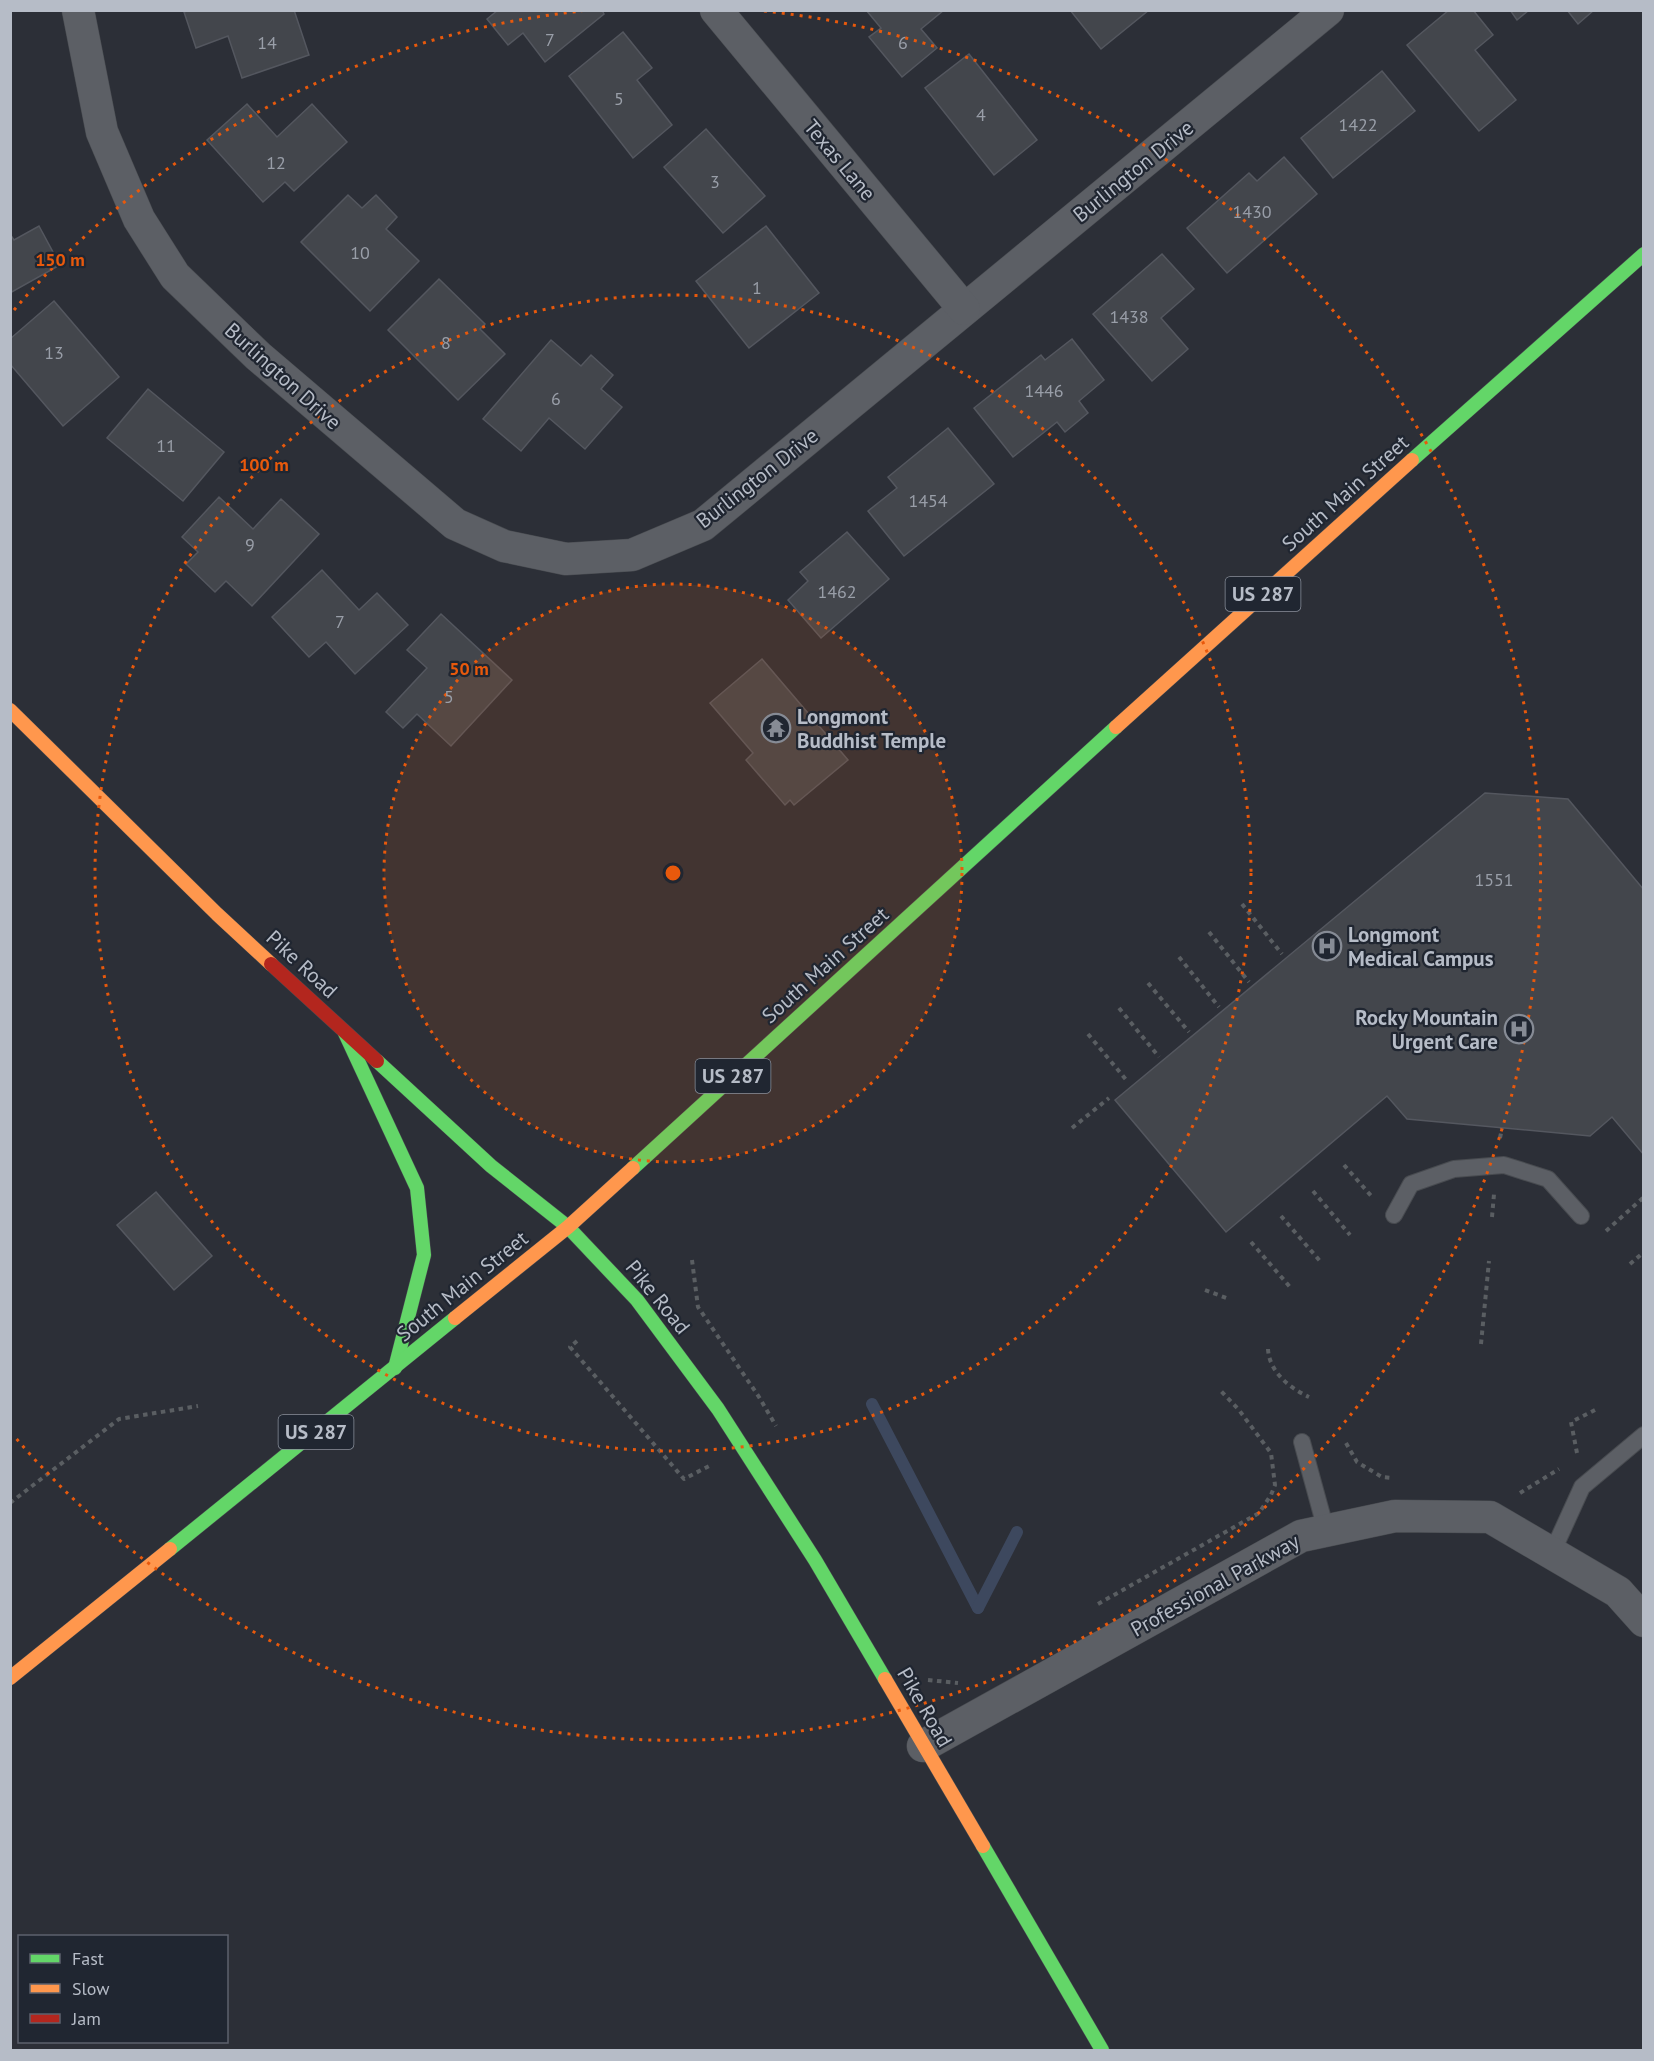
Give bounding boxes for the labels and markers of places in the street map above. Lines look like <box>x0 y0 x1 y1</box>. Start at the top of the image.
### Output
place label: Longmont Buddhist Temple <box>797 703 946 754</box>
temple icon: Longmont Buddhist Temple <box>760 712 792 744</box>
centre of rings <box>663 863 683 883</box>
place label: Longmont Medical Campus <box>1348 921 1494 972</box>
hospital icon: Longmont Medical Campus <box>1311 930 1343 962</box>
place label: Rocky Mountain Urgent Care <box>1355 1004 1498 1055</box>
hospital icon: Rocky Mountain Urgent Care <box>1503 1013 1535 1045</box>

